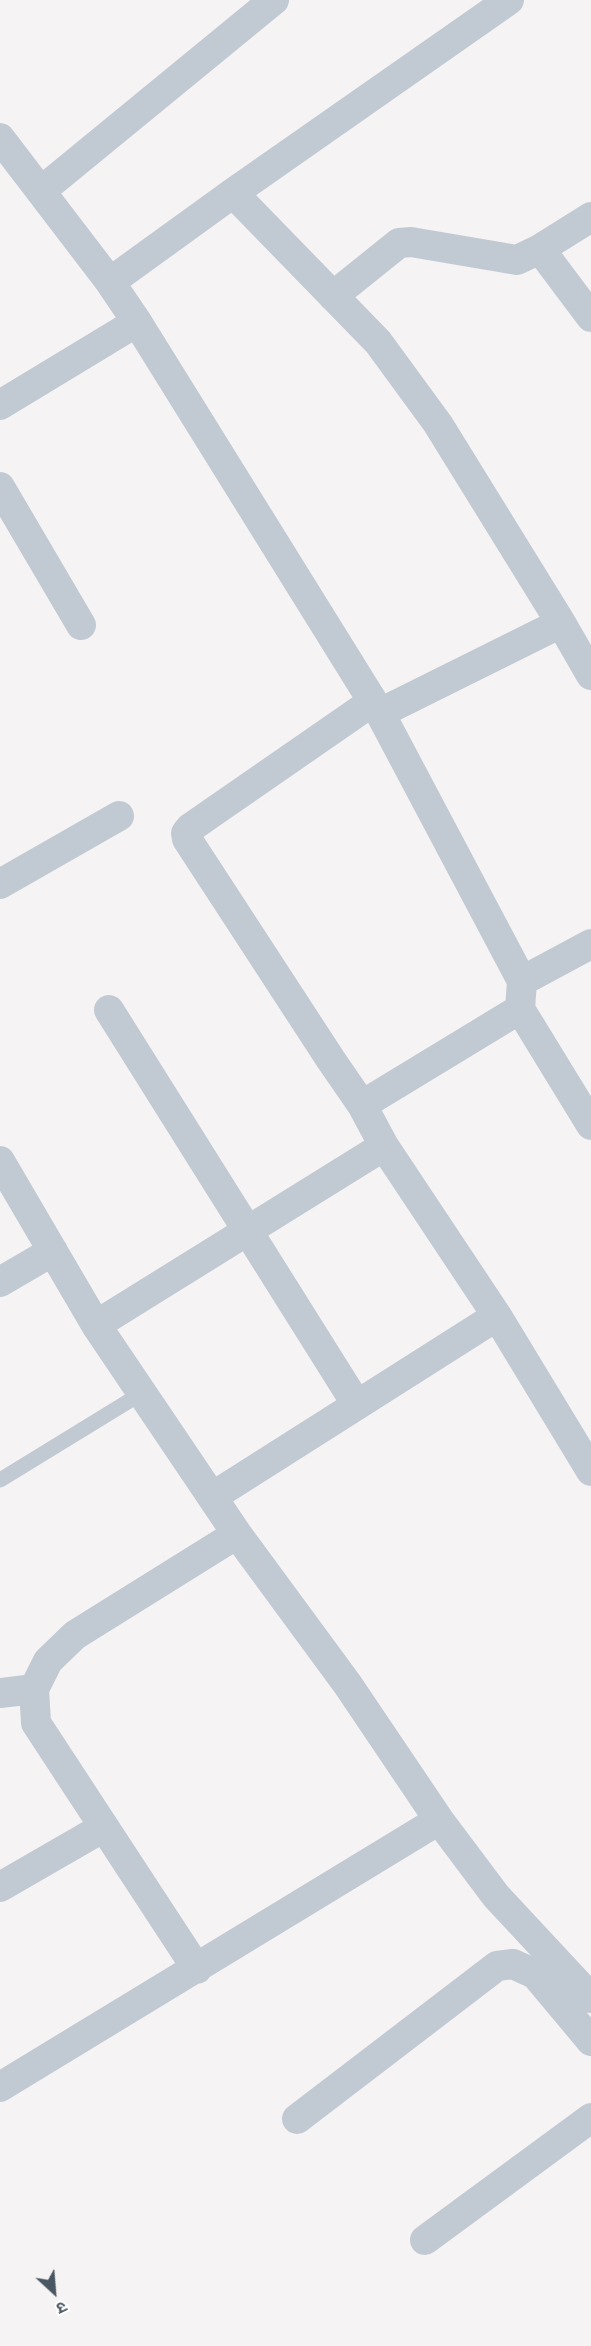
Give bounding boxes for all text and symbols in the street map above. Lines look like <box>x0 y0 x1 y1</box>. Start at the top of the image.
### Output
north arrow <box>24 2262 84 2322</box>
text: उ <box>53 2296 71 2320</box>

